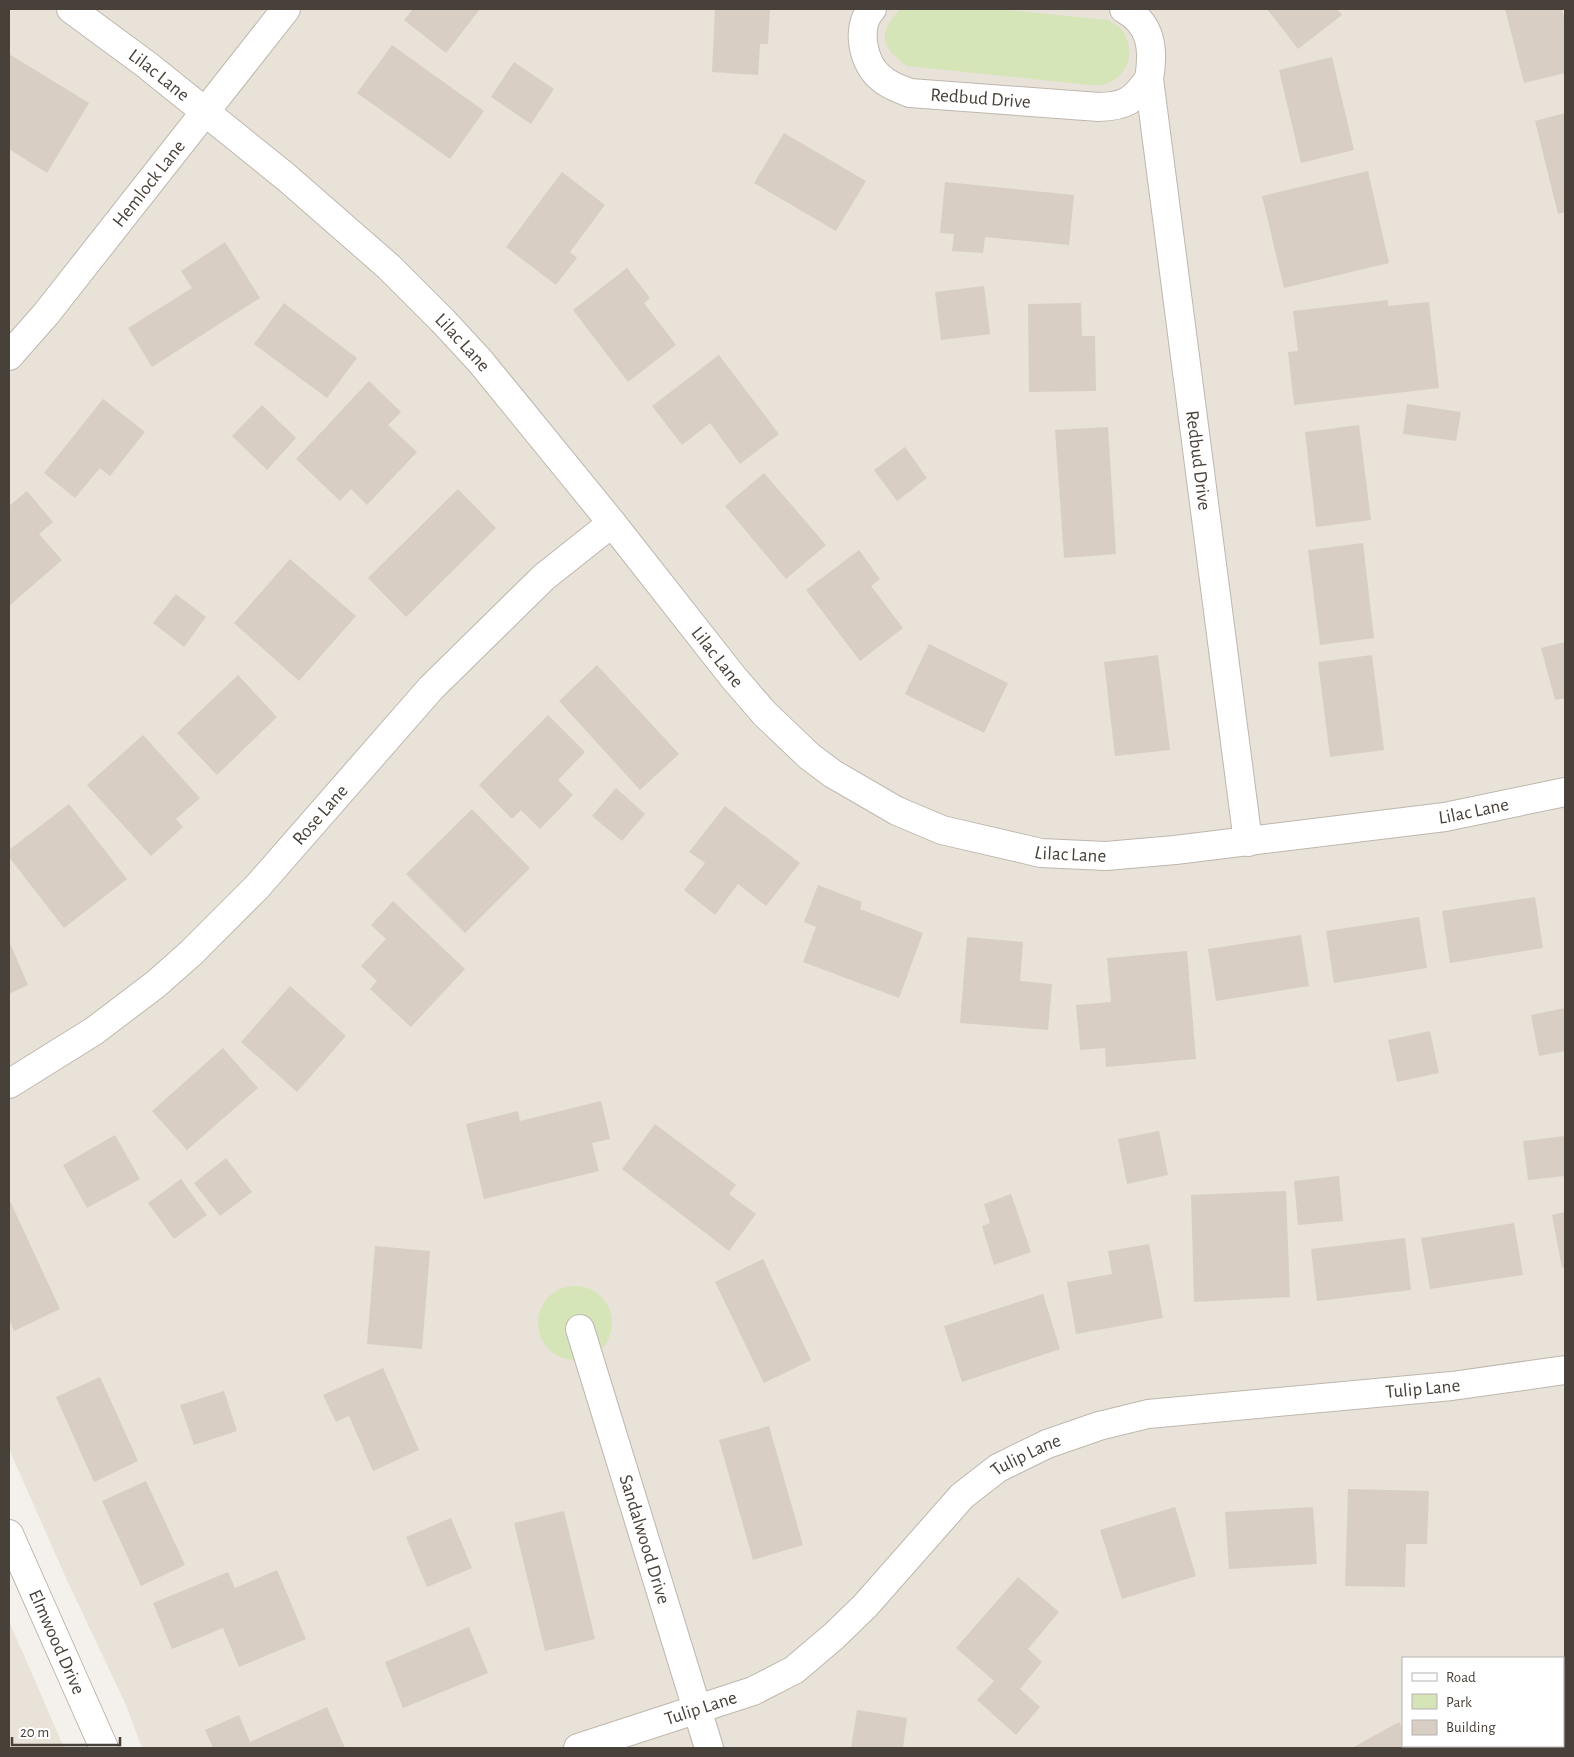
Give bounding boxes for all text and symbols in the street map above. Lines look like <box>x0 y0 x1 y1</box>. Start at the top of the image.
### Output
street label: Lilac Lane <box>125 45 193 105</box>
street label: Redbud Drive <box>930 85 1031 111</box>
street label: Hemlock Lane <box>109 136 189 231</box>
street label: Lilac Lane <box>431 309 494 375</box>
street label: Redbud Drive <box>1183 409 1214 511</box>
street label: Lilac Lane <box>688 623 747 691</box>
street label: Rose Lane <box>289 781 351 849</box>
street label: Lilac Lane <box>1437 794 1510 827</box>
street label: Lilac Lane <box>1033 842 1107 865</box>
street label: Tulip Lane <box>1385 1375 1461 1402</box>
street label: Tulip Lane <box>987 1430 1063 1479</box>
street label: Sandalwood Drive <box>616 1472 674 1606</box>
street label: Elmwood Drive <box>25 1587 88 1697</box>
legend <box>1402 1657 1564 1747</box>
text: Road <box>1446 1670 1476 1685</box>
street label: Tulip Lane <box>662 1687 739 1729</box>
text: Park <box>1446 1695 1472 1710</box>
scale bar <box>12 1714 120 1746</box>
text: Building <box>1446 1720 1496 1735</box>
text: 20 m <box>20 1725 49 1740</box>

